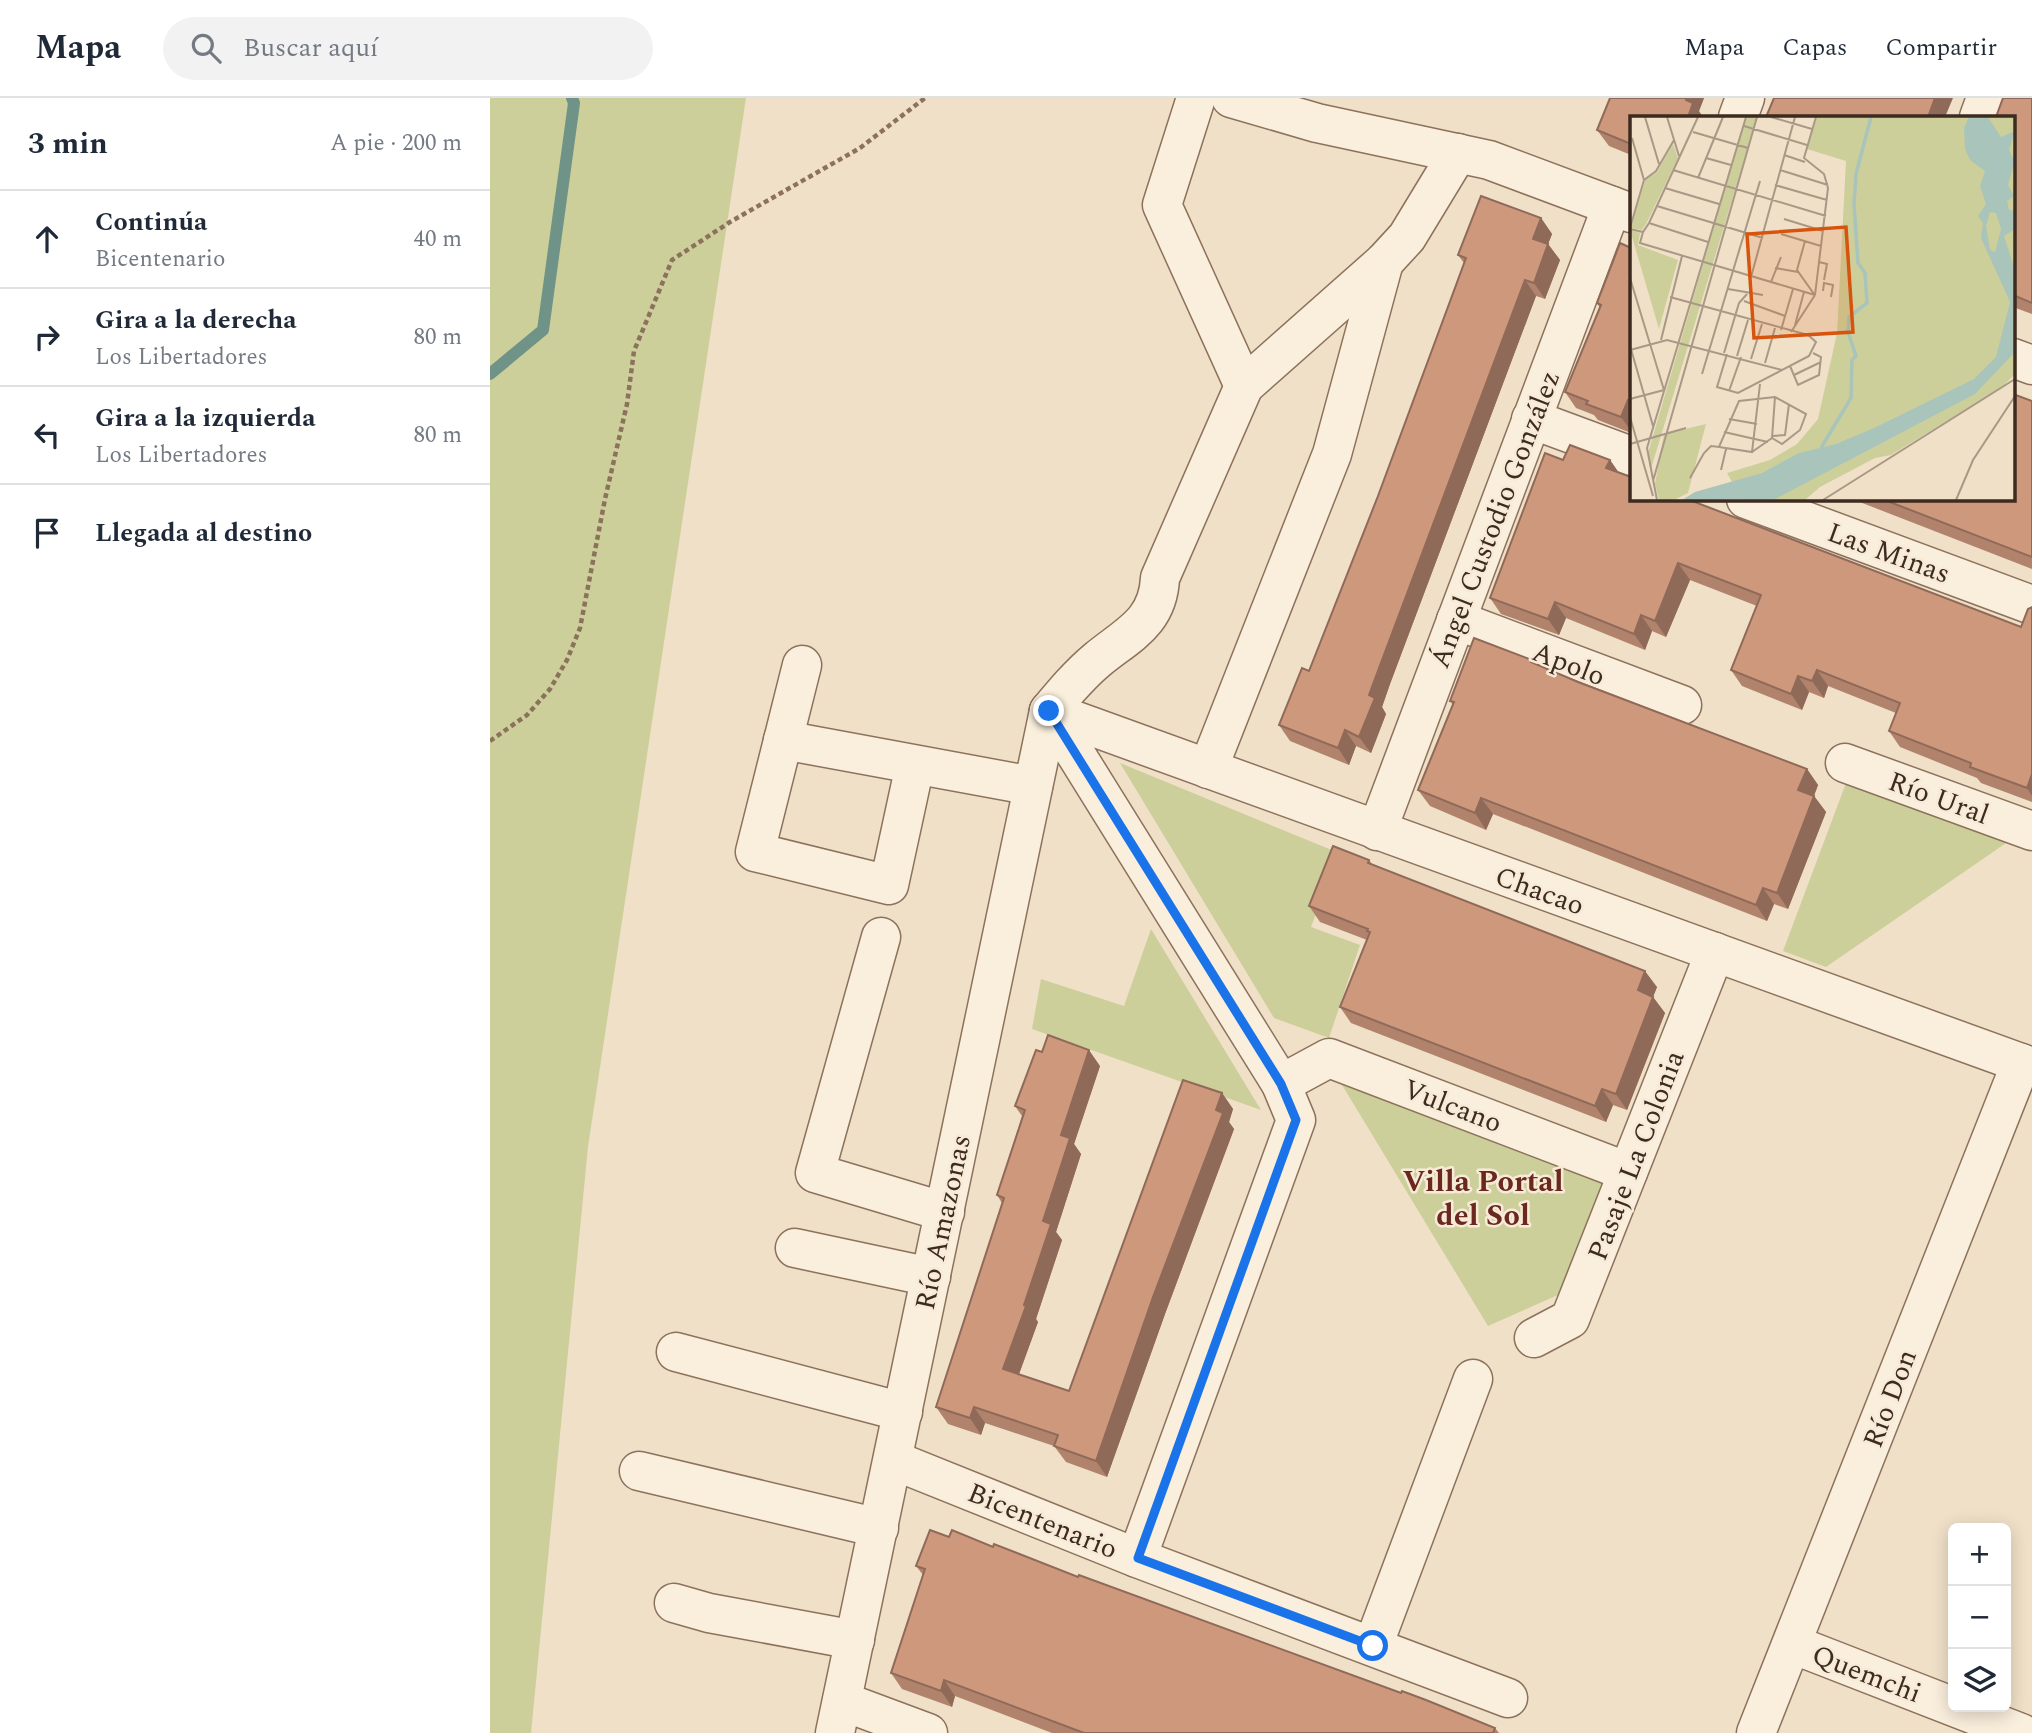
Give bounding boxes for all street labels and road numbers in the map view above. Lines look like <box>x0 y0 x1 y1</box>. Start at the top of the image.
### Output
street label: Ángel Custodio González <box>1419 365 1572 675</box>
street label: Las Minas <box>1821 511 1956 596</box>
street label: Apolo <box>1526 631 1611 698</box>
street label: Río Ural <box>1882 760 1995 837</box>
street label: Chacao <box>1489 855 1590 927</box>
street label: Pasaje La Colonia <box>1577 1044 1696 1267</box>
street label: Vulcano <box>1397 1068 1508 1145</box>
street label: Río Amazonas <box>904 1131 983 1314</box>
street label: Río Don <box>1852 1343 1929 1454</box>
street label: Bicentenario <box>961 1472 1124 1571</box>
street label: Quemchi <box>1805 1634 1928 1715</box>

